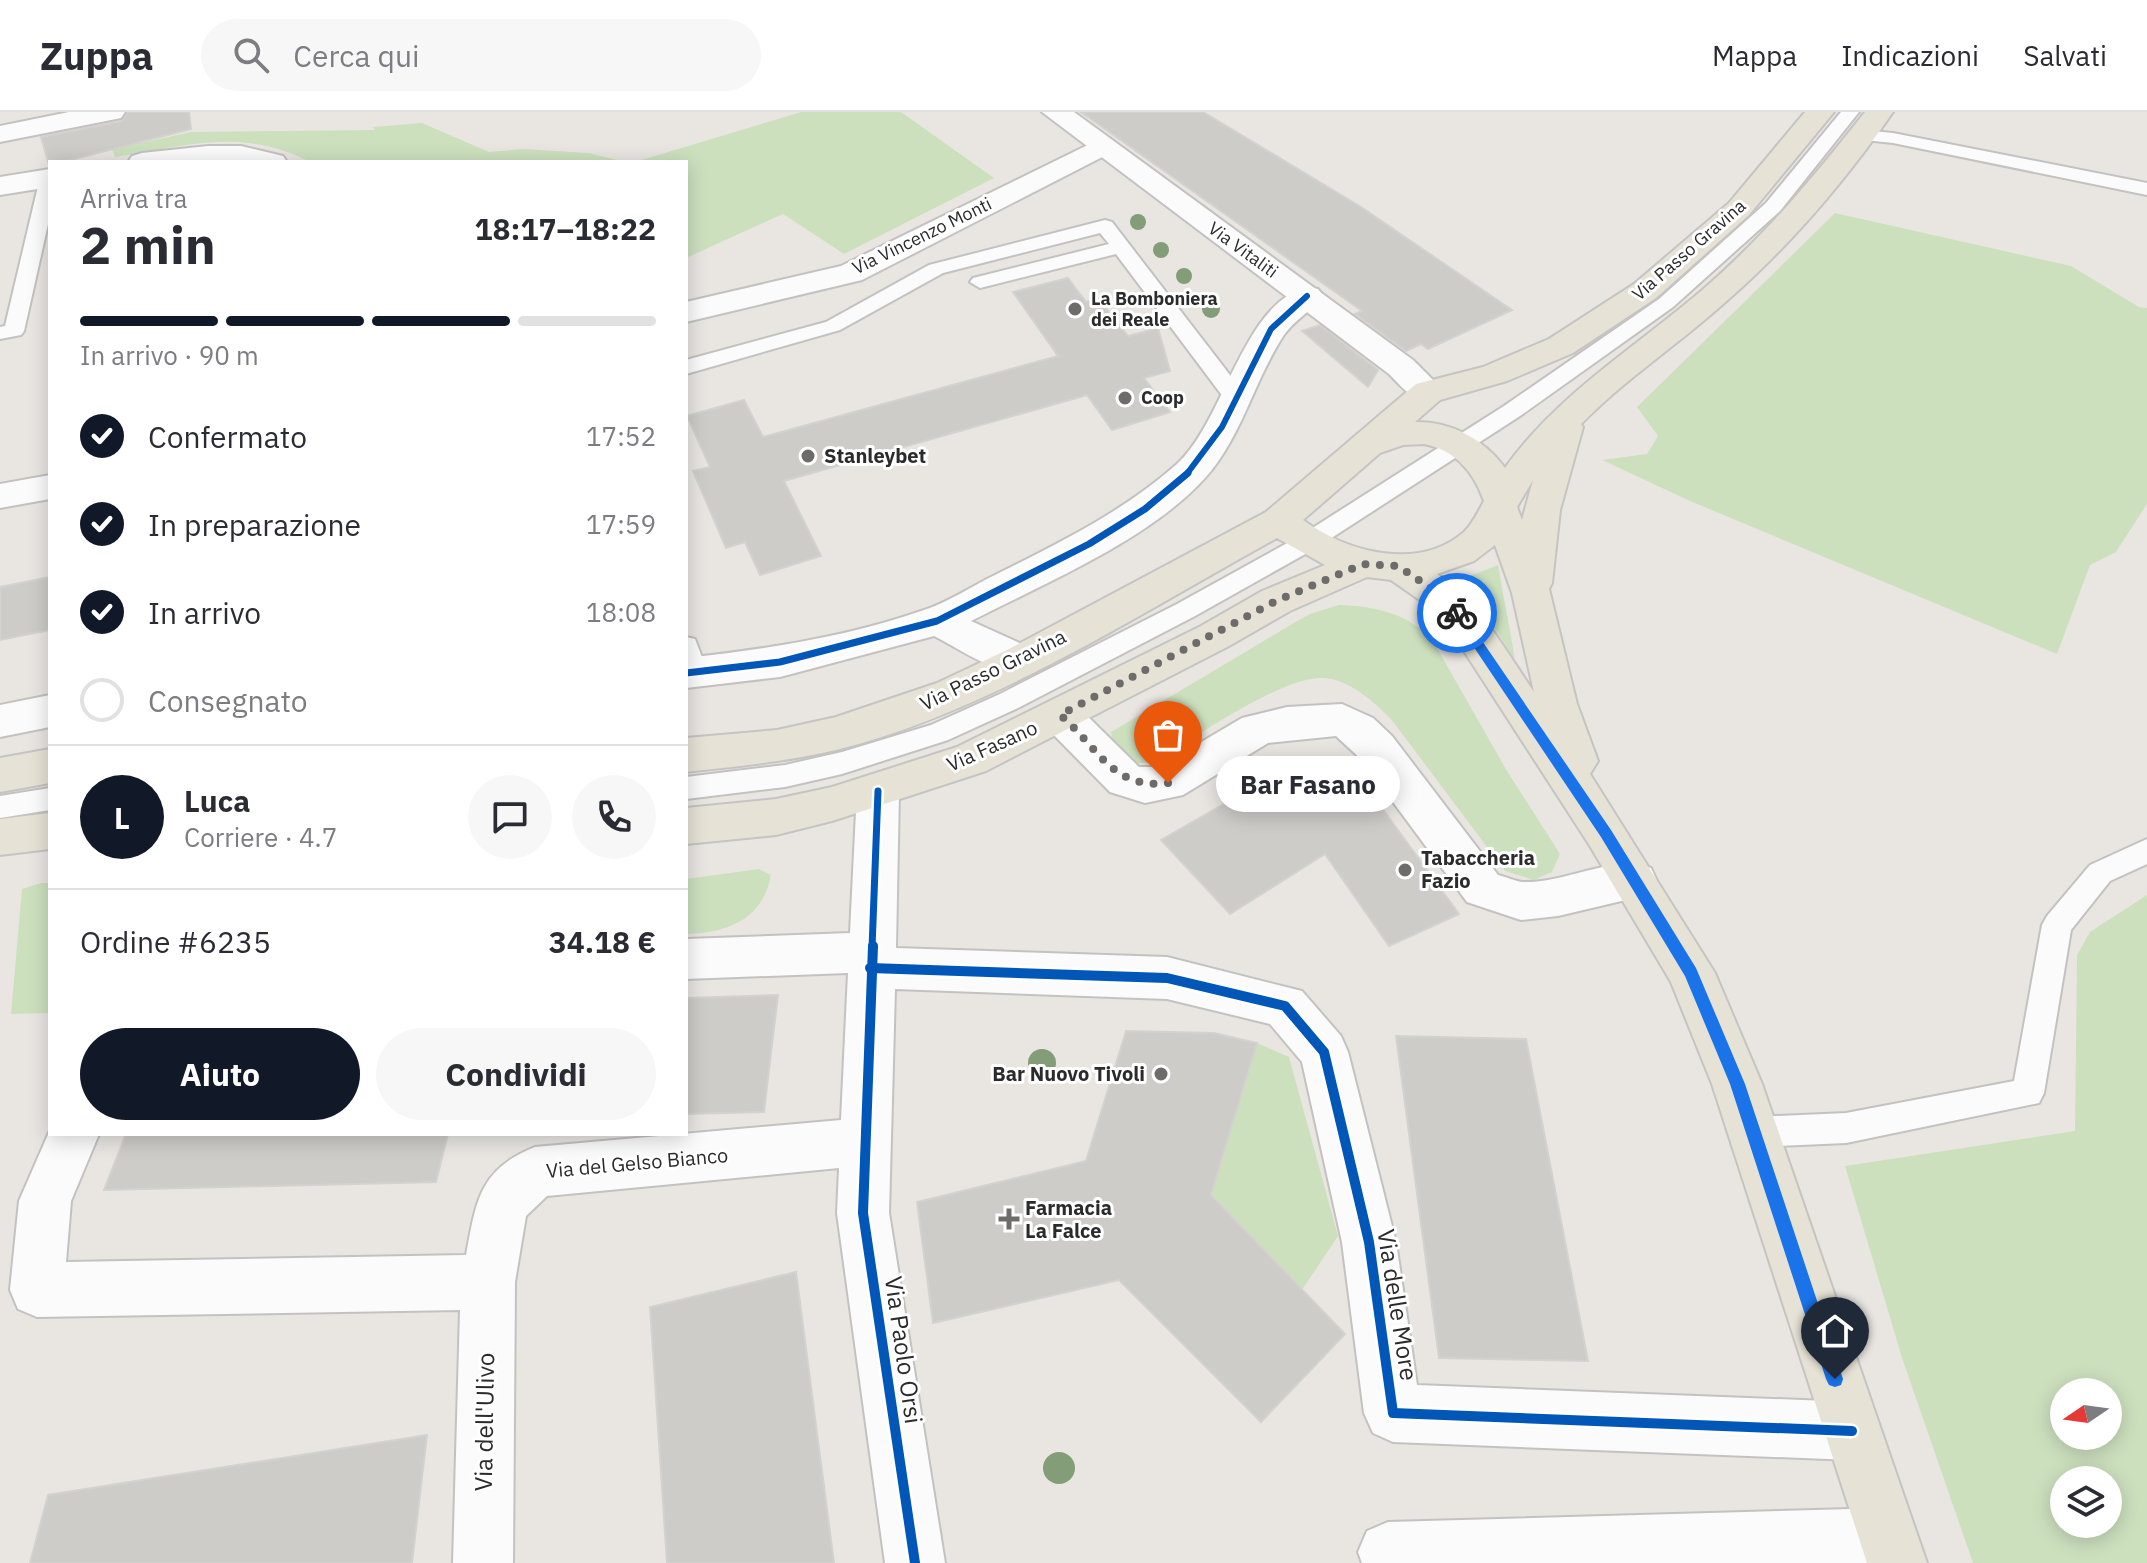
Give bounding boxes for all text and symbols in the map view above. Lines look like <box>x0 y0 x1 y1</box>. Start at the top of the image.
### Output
search box <box>201 19 761 91</box>
text: Zuppa <box>40 31 153 80</box>
icon: search <box>229 33 273 77</box>
text: Cerca qui <box>293 36 419 75</box>
text: Mappa <box>1712 37 1797 74</box>
text: Indicazioni <box>1841 37 1979 74</box>
text: Salvati <box>2023 37 2107 74</box>
text: Arriva tra <box>80 181 187 215</box>
street label: Via Vincenzo Monti <box>848 192 995 279</box>
street label: Via Passo Gravina <box>1627 194 1751 305</box>
text: 18:17–18:22 <box>475 209 656 248</box>
text: 2 min <box>80 211 216 278</box>
street label: Via Vitaliti <box>1204 217 1283 283</box>
place label: La Bomboniera dei Reale <box>1091 287 1218 331</box>
marker: La Bomboniera dei Reale <box>1066 300 1084 318</box>
text: In arrivo · 90 m <box>80 338 259 372</box>
place label: Coop <box>1141 386 1184 409</box>
marker: Coop <box>1116 389 1134 407</box>
icon: check <box>80 414 124 458</box>
text: Confermato <box>148 417 307 456</box>
text: 17:52 <box>586 419 656 453</box>
place label: Stanleybet <box>824 442 926 469</box>
marker: Stanleybet <box>799 447 817 465</box>
icon: check <box>80 502 124 546</box>
text: In preparazione <box>148 505 361 544</box>
text: 17:59 <box>586 507 656 541</box>
courier <box>1417 573 1497 653</box>
icon: check <box>80 590 124 634</box>
icon: bike <box>1435 591 1479 635</box>
text: In arrivo <box>148 593 261 632</box>
text: 18:08 <box>586 595 656 629</box>
street label: Via Passo Gravina <box>915 622 1070 717</box>
text: Consegnato <box>148 681 308 720</box>
pin <box>1134 701 1202 783</box>
icon: bag <box>1146 713 1190 757</box>
street label: Via Fasano <box>942 714 1041 778</box>
callout: Bar Fasano <box>1216 755 1400 811</box>
text: Bar Fasano <box>1240 767 1376 801</box>
button: chat <box>468 775 552 859</box>
button: phone <box>572 775 656 859</box>
text: Luca <box>184 781 250 820</box>
text: L <box>114 798 130 837</box>
text: Corriere · 4.7 <box>184 820 337 854</box>
place label: Tabaccheria Fazio <box>1421 844 1535 894</box>
marker: Tabaccheria Fazio <box>1396 861 1414 879</box>
text: Ordine #6235 <box>80 922 271 961</box>
text: 34.18 € <box>549 922 656 961</box>
button: Aiuto <box>80 1028 360 1120</box>
button: Condividi <box>376 1028 656 1120</box>
place label: Bar Nuovo Tivoli <box>992 1060 1145 1087</box>
marker: Bar Nuovo Tivoli <box>1152 1065 1170 1083</box>
street label: Via del Gelso Bianco <box>545 1141 729 1184</box>
place label: Farmacia La Falce <box>1025 1194 1112 1244</box>
marker: Farmacia La Falce <box>1000 1210 1018 1228</box>
street label: Via delle More <box>1370 1227 1426 1383</box>
street label: Via Paolo Orsi <box>878 1274 930 1426</box>
pin <box>1801 1297 1869 1379</box>
icon: home <box>1813 1309 1857 1353</box>
street label: Via dell'Ulivo <box>467 1352 501 1492</box>
north arrow <box>2050 1378 2122 1450</box>
map controls <box>2050 1378 2122 1538</box>
button: layers <box>2050 1466 2122 1538</box>

